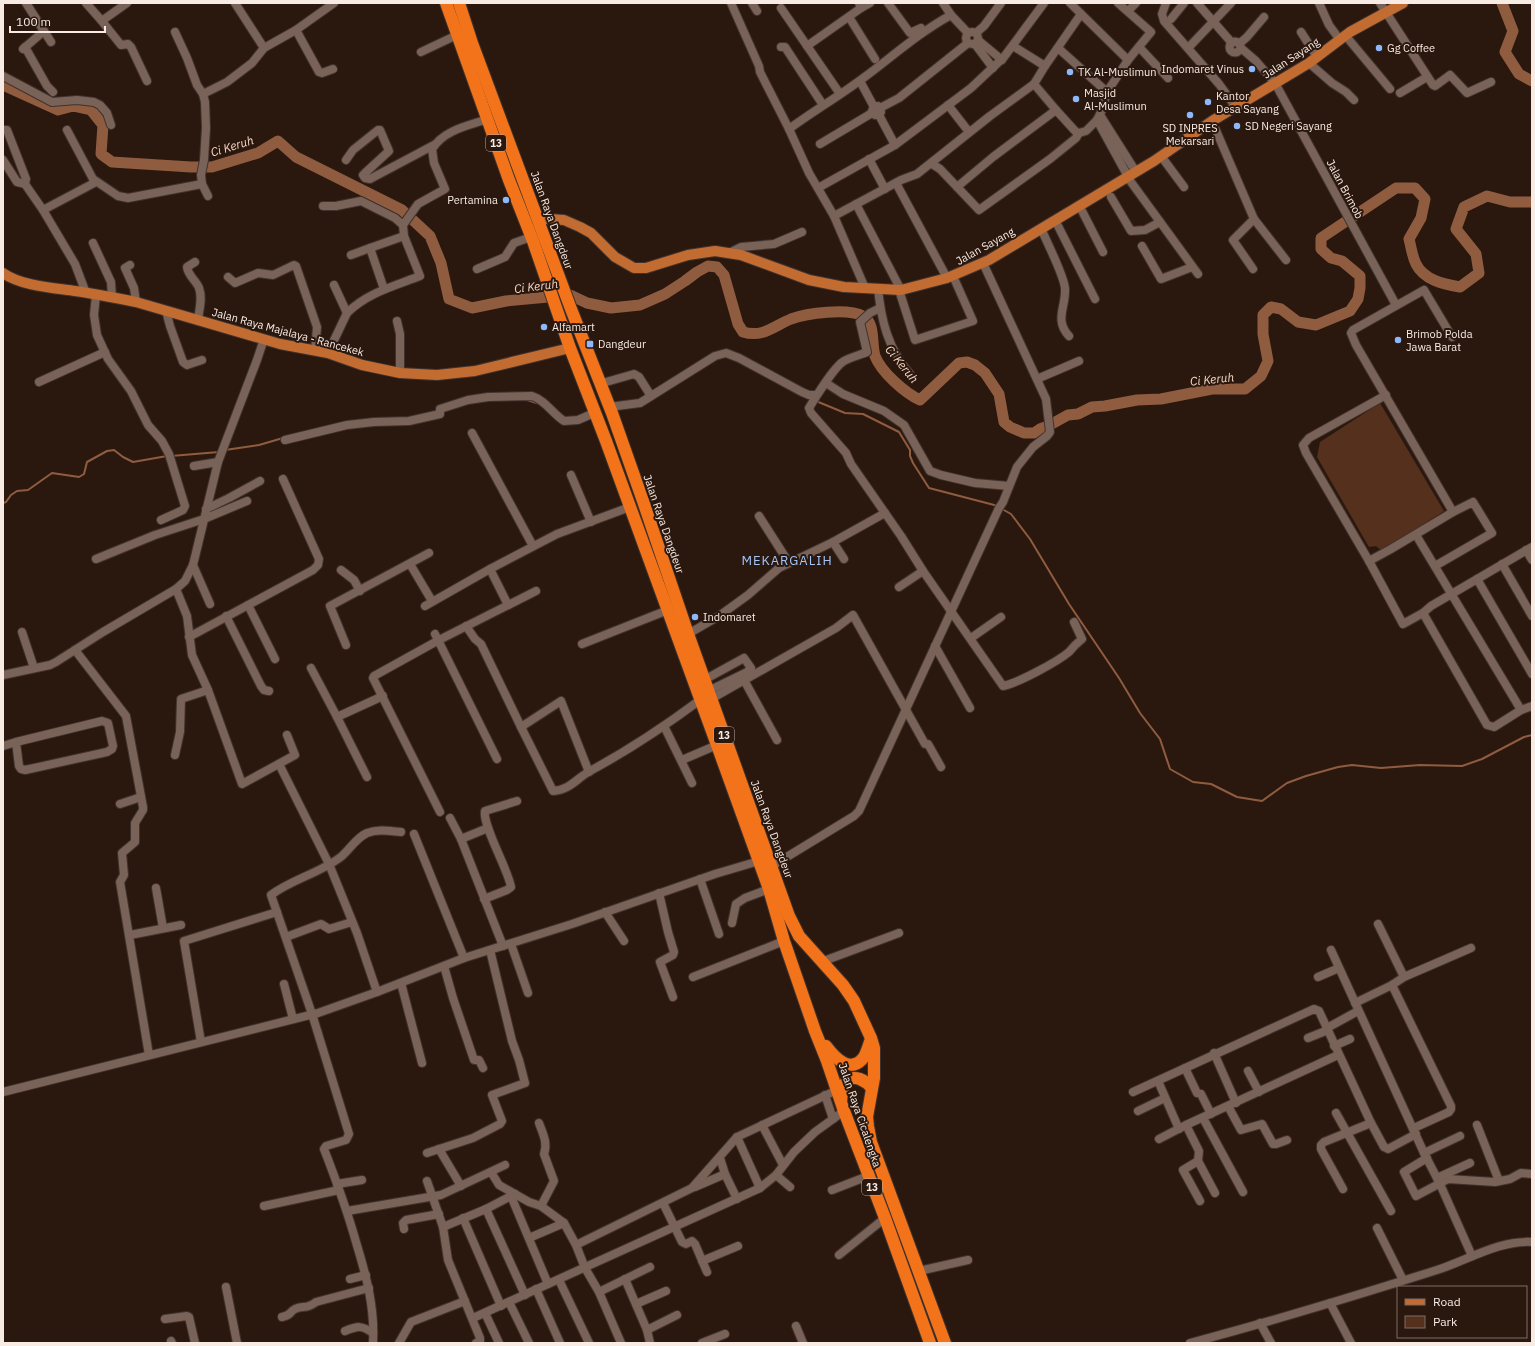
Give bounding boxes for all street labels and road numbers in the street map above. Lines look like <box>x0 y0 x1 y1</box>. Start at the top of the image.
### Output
street label: Jalan Sayang <box>1260 34 1322 81</box>
road number: 13 <box>486 135 506 151</box>
street label: Jalan Brimob <box>1323 157 1367 221</box>
street label: Jalan Raya Dangdeur <box>528 169 576 271</box>
street label: Jalan Sayang <box>953 224 1017 268</box>
street label: Jalan Raya Majalaya - Rancekek <box>210 305 366 359</box>
street label: Jalan Raya Dangdeur <box>641 473 687 575</box>
road number: 13 <box>714 727 734 743</box>
street label: Jalan Raya Dangdeur <box>748 778 796 880</box>
street label: Jalan Raya Cicalengka <box>836 1061 884 1169</box>
road number: 13 <box>862 1179 882 1195</box>

